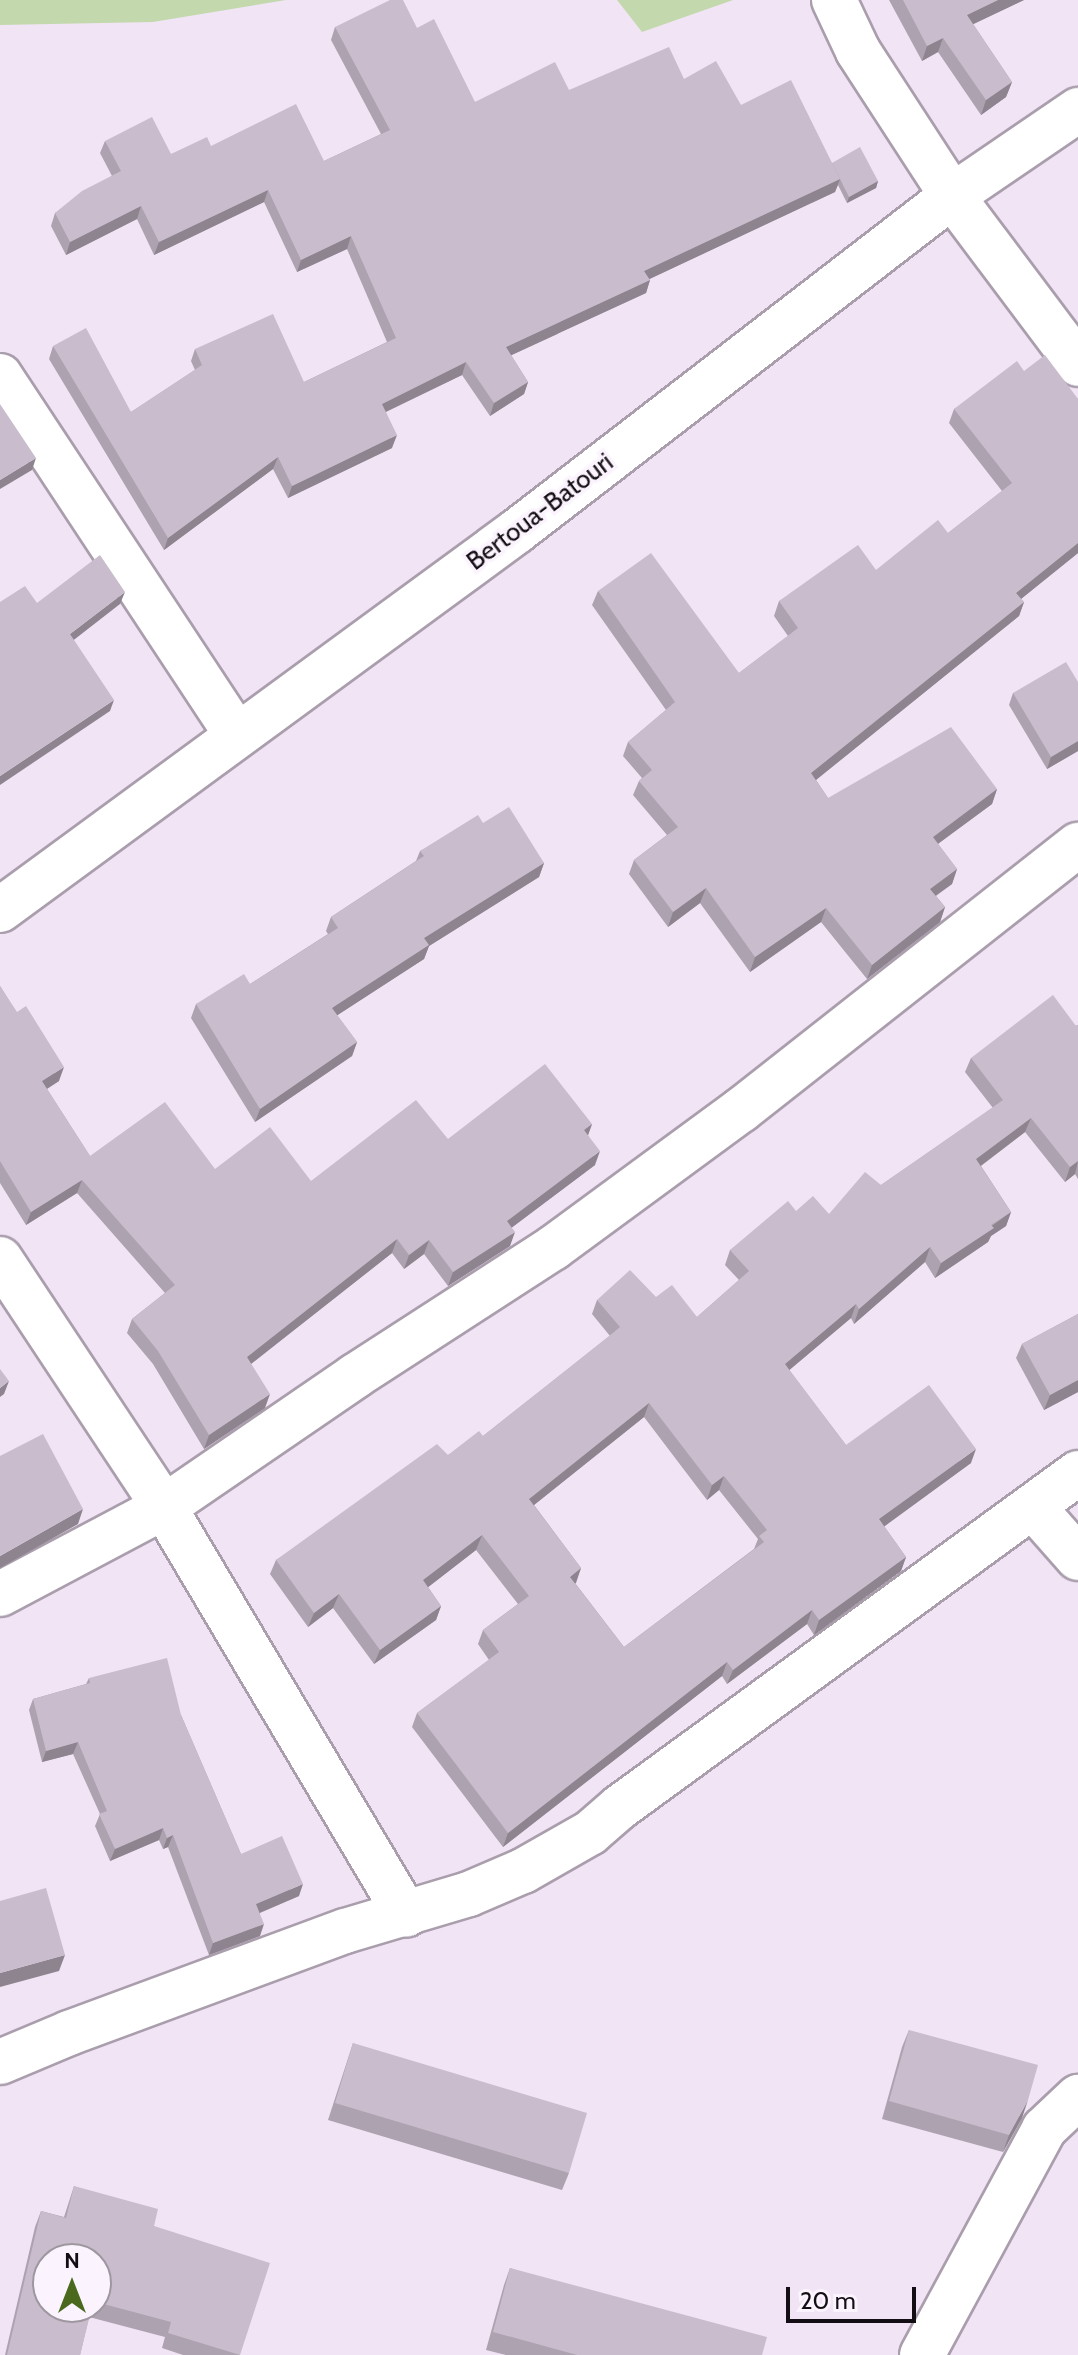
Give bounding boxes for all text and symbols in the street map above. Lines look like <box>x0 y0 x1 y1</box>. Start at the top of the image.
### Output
street label: Bertoua-Batouri <box>461 447 619 577</box>
north arrow <box>32 2243 112 2323</box>
text: N <box>64 2247 80 2274</box>
scale bar <box>790 2271 920 2321</box>
text: 20 m <box>800 2286 856 2315</box>

